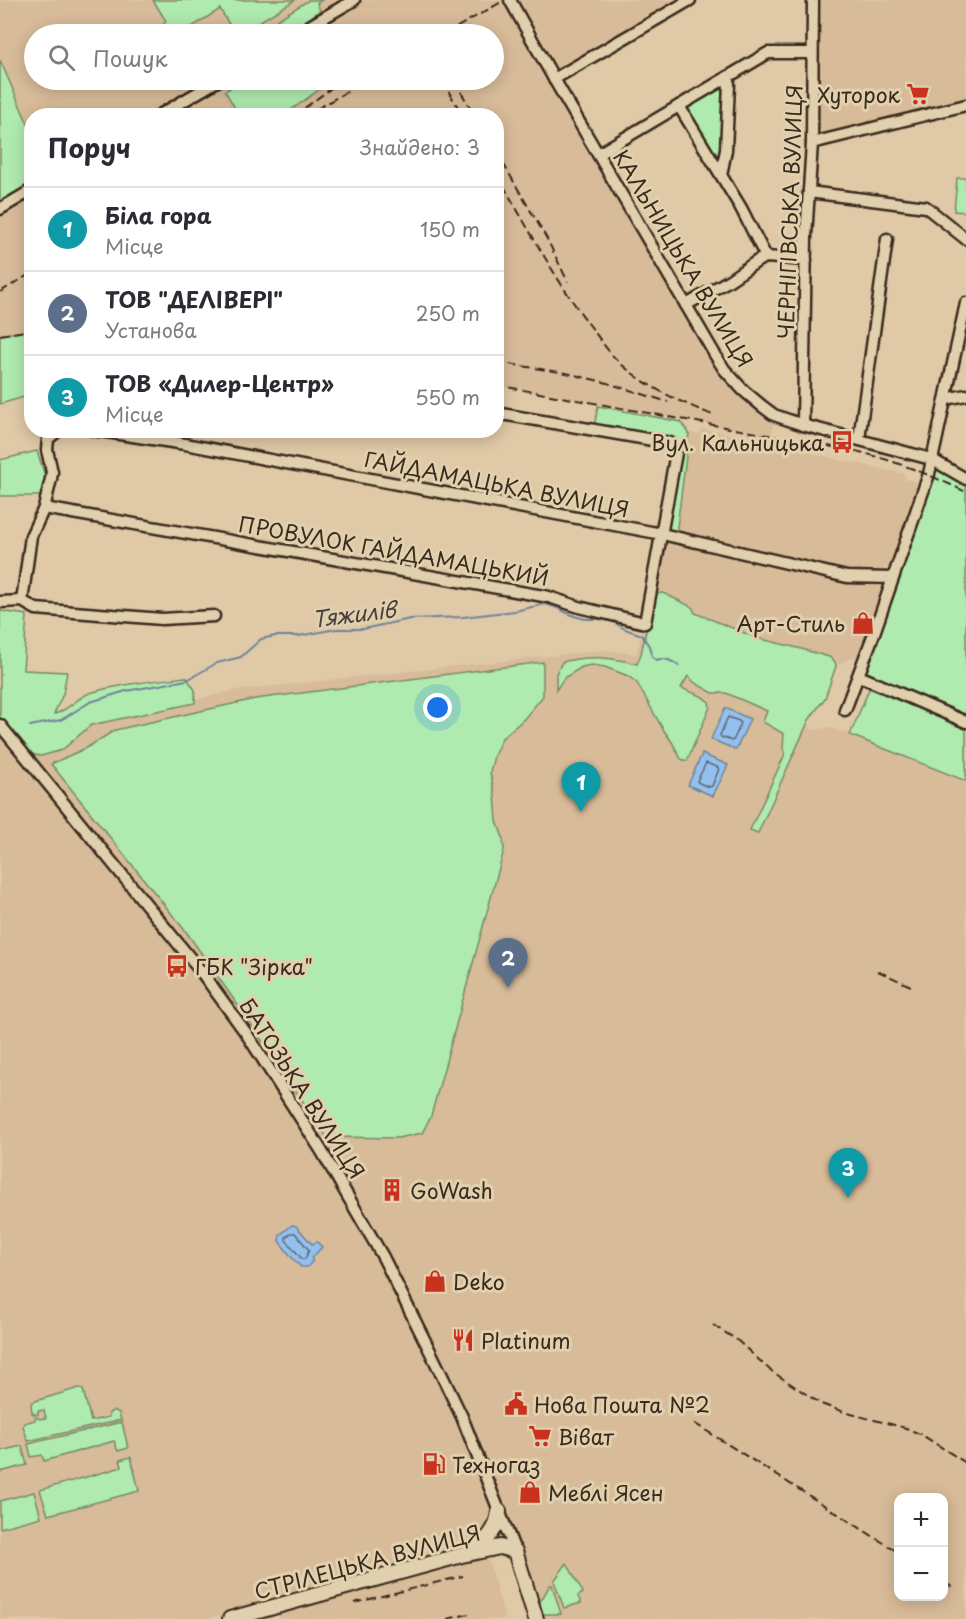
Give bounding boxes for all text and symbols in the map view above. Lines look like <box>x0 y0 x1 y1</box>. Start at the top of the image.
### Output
search box <box>24 24 504 90</box>
icon: search <box>45 41 78 74</box>
text: Пошук <box>93 41 168 74</box>
place label: Хуторок <box>817 78 901 110</box>
supermarket icon: Хуторок <box>905 81 931 107</box>
street label: ЧЕРНІГІВСЬКА ВУЛИЦЯ <box>769 84 809 340</box>
text: Поруч <box>48 128 131 167</box>
text: Знайдено: 3 <box>360 132 480 162</box>
street label: КАЛЬНИЦЬКА ВУЛИЦЯ <box>606 143 762 373</box>
text: Біла гора <box>105 198 212 231</box>
text: 1 <box>63 214 72 244</box>
text: 150 m <box>420 214 480 244</box>
text: Місце <box>105 231 164 261</box>
text: ТОВ "ДЕЛІВЕРІ" <box>105 282 283 315</box>
text: 2 <box>60 298 75 328</box>
text: 250 m <box>416 298 480 328</box>
text: Установа <box>105 315 197 345</box>
text: ТОВ «Дилер-Центр» <box>105 366 334 399</box>
text: 3 <box>61 382 74 412</box>
text: 550 m <box>415 382 480 412</box>
text: Місце <box>105 399 164 429</box>
place label: Вул. Кальницька <box>652 426 824 458</box>
bus stop icon: Вул. Кальницька <box>829 429 855 455</box>
street label: ГАЙДАМАЦЬКА ВУЛИЦЯ <box>362 442 632 524</box>
street label: ПРОВУЛОК ГАЙДАМАЦЬКИЙ <box>236 507 552 593</box>
water label: Тяжилів <box>310 591 401 635</box>
place label: Арт-Стиль <box>737 607 845 639</box>
shop icon: Арт-Стиль <box>850 610 876 636</box>
your location <box>423 693 452 722</box>
pin: 1 <box>562 762 600 812</box>
pin: 2 <box>488 938 528 988</box>
place label: ГБК "Зірка" <box>195 950 313 982</box>
bus stop icon: ГБК "Зірка" <box>164 953 190 979</box>
street label: БАТОЗЬКА ВУЛИЦЯ <box>233 991 373 1185</box>
pin: 3 <box>828 1148 868 1198</box>
place label: GoWash <box>410 1174 493 1206</box>
building icon: GoWash <box>379 1177 405 1203</box>
place label: Deko <box>453 1265 505 1297</box>
shop icon: Deko <box>422 1268 448 1294</box>
place label: Platinum <box>481 1324 571 1356</box>
restaurant icon: Platinum <box>450 1327 476 1353</box>
place label: Нова Пошта №2 <box>534 1388 710 1420</box>
public building icon: Нова Пошта №2 <box>503 1391 529 1417</box>
place label: Віват <box>558 1420 614 1452</box>
supermarket icon: Віват <box>527 1423 553 1449</box>
place label: Техногаз <box>452 1448 540 1480</box>
fuel station icon: Техногаз <box>421 1451 447 1477</box>
place label: Меблі Ясен <box>548 1476 663 1508</box>
shop icon: Меблі Ясен <box>517 1479 543 1505</box>
map controls <box>894 1493 948 1601</box>
button: + <box>894 1493 948 1547</box>
street label: СТРІЛЕЦЬКА ВУЛИЦЯ <box>250 1515 484 1607</box>
button: − <box>894 1547 948 1601</box>

